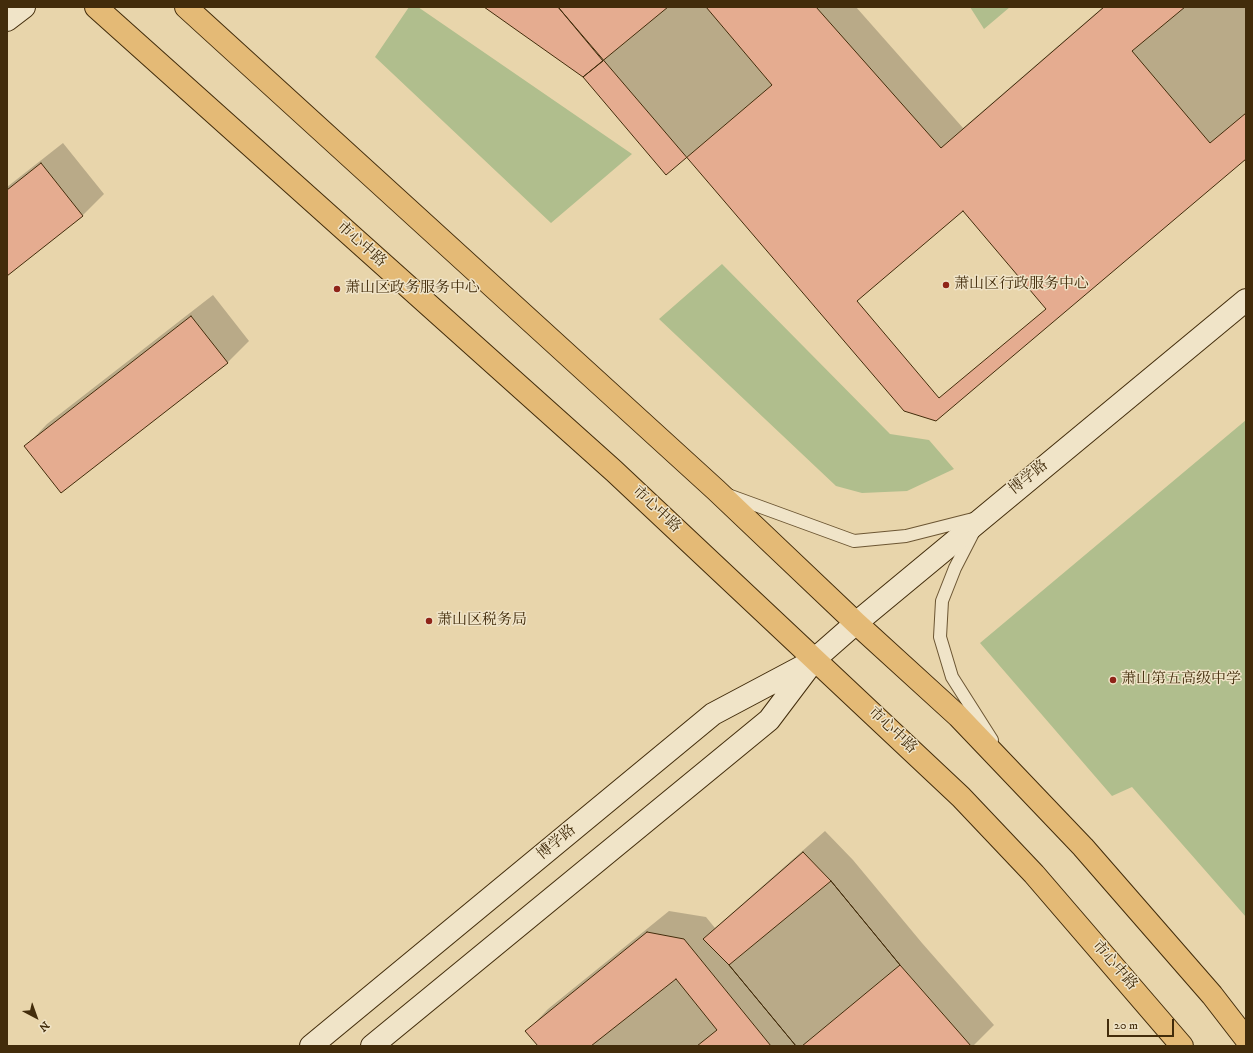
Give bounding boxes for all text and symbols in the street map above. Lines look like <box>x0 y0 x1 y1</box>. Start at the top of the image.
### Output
street label: 市心中路 <box>333 218 389 272</box>
place label: 萧山区行政服务中心 <box>954 276 1089 294</box>
place label: 萧山区政务服务中心 <box>345 280 480 298</box>
marker: 萧山区行政服务中心 <box>941 280 951 290</box>
marker: 萧山区政务服务中心 <box>332 284 342 294</box>
street label: 博学路 <box>1006 457 1052 499</box>
street label: 市心中路 <box>628 483 684 537</box>
place label: 萧山区税务局 <box>437 612 527 630</box>
marker: 萧山区税务局 <box>424 616 434 626</box>
place label: 萧山第五高级中学 <box>1121 671 1241 689</box>
marker: 萧山第五高级中学 <box>1108 675 1118 685</box>
street label: 市心中路 <box>864 704 920 758</box>
street label: 博学路 <box>534 822 580 864</box>
street label: 市心中路 <box>1088 937 1140 995</box>
north arrow <box>16 997 56 1037</box>
scale bar <box>1109 1011 1176 1037</box>
text: N <box>36 1018 52 1034</box>
text: 20 m <box>1114 1018 1138 1033</box>

